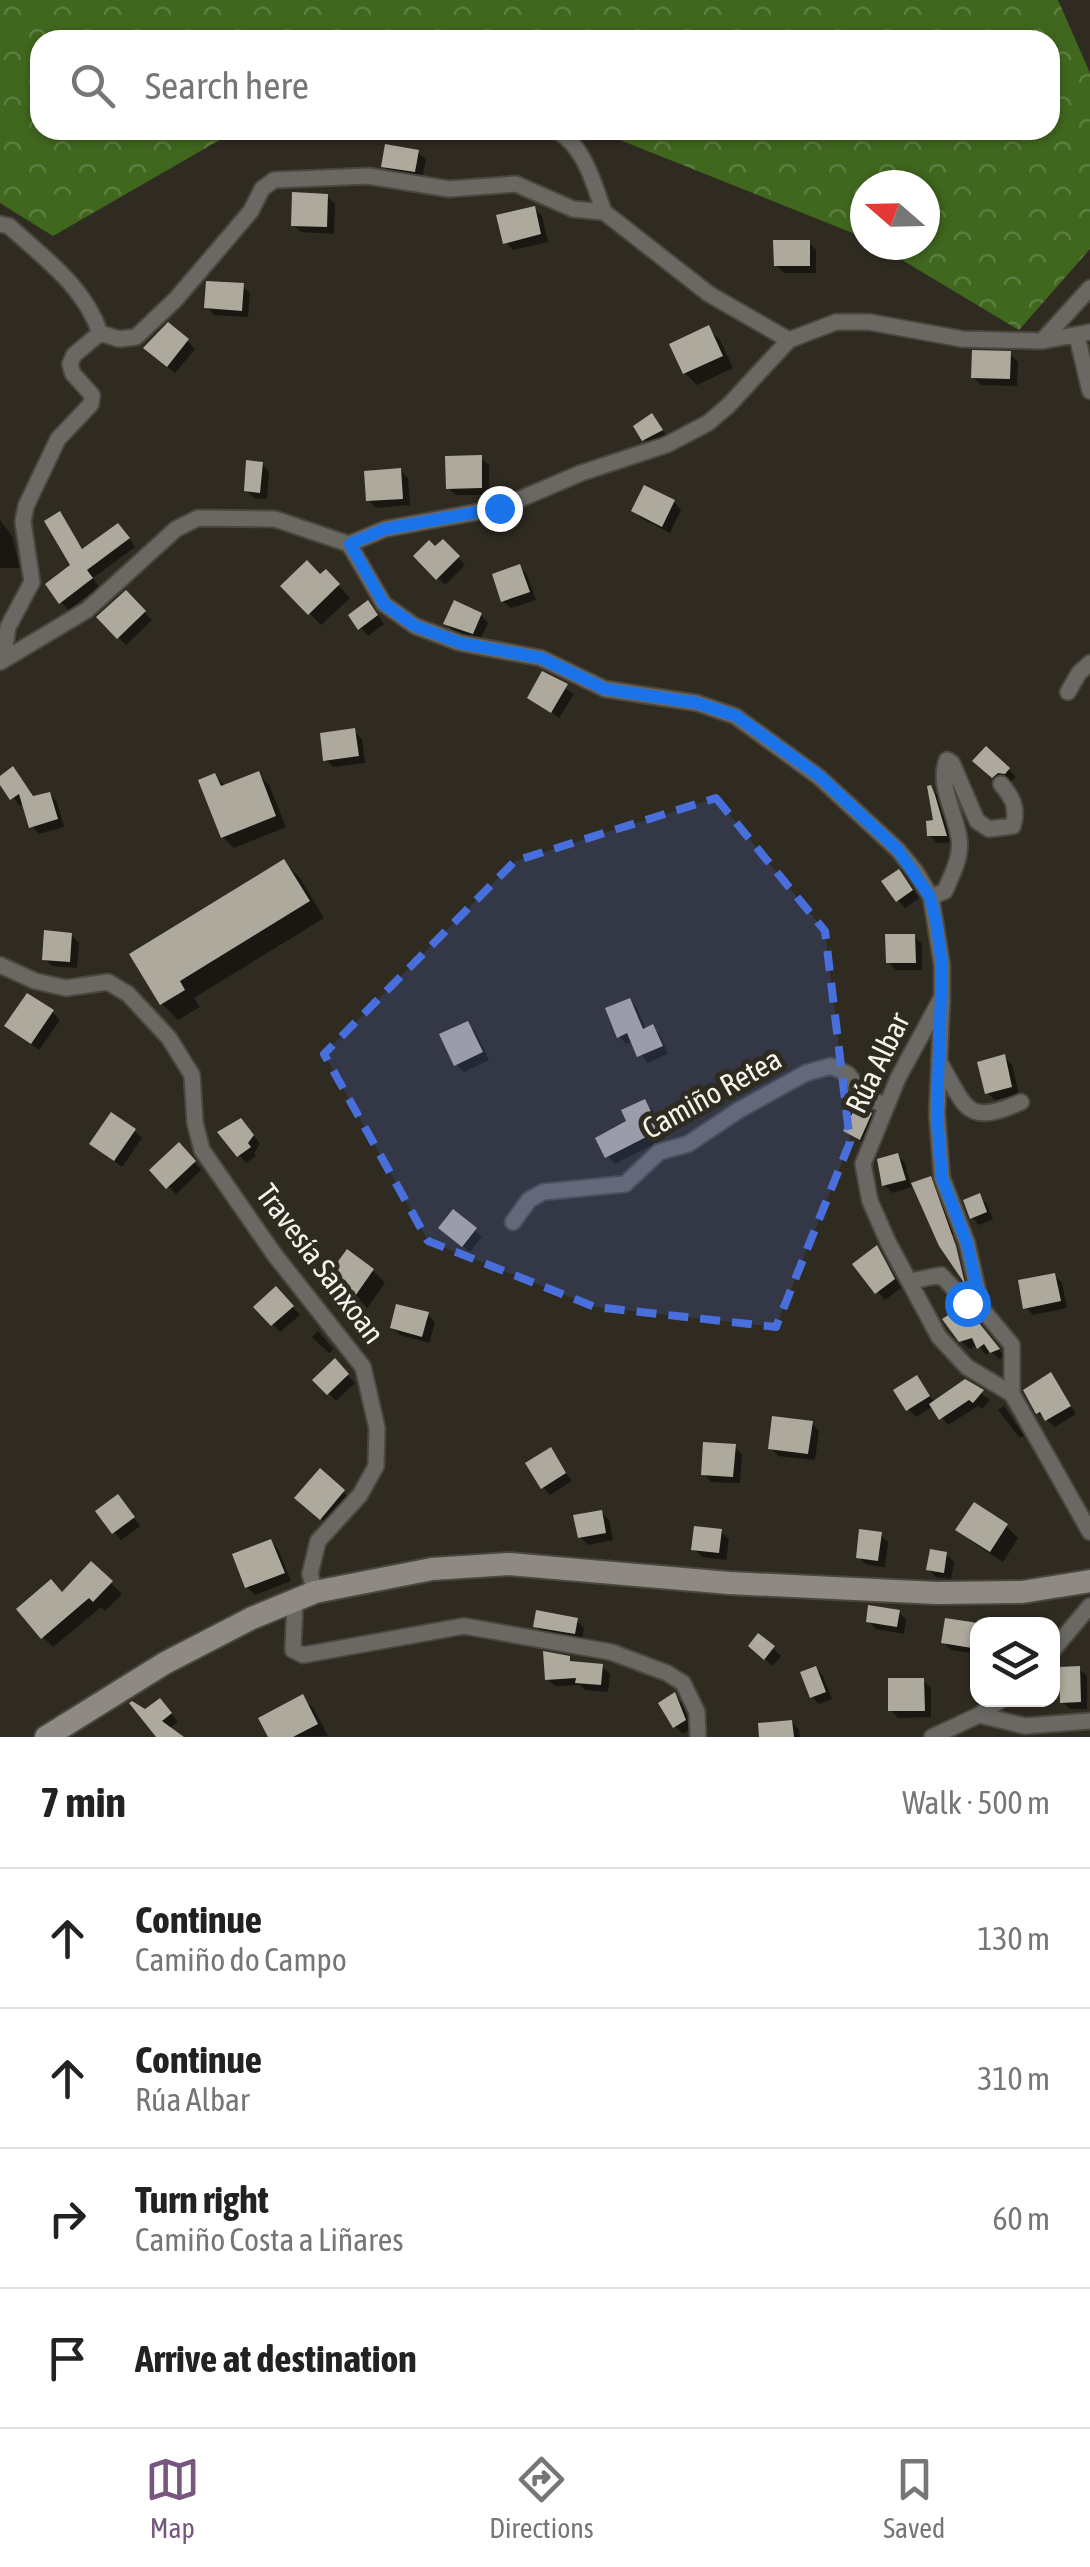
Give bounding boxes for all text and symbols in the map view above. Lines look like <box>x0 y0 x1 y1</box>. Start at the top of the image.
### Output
search box <box>30 30 1060 140</box>
icon: search <box>65 58 120 113</box>
text: Search here <box>145 64 309 107</box>
north arrow <box>850 170 940 260</box>
route end <box>477 486 523 532</box>
street label: Rúa Albar <box>838 1006 916 1118</box>
street label: Camiño Retea <box>636 1041 787 1145</box>
street label: Travesía Sanxoan <box>250 1177 392 1350</box>
route start <box>945 1281 991 1327</box>
map controls <box>970 1617 1060 1707</box>
button: layers <box>970 1617 1060 1707</box>
text: 7 min <box>40 1778 126 1826</box>
text: Walk · 500 m <box>902 1784 1050 1821</box>
text: Continue <box>135 1898 262 1941</box>
icon: ahead <box>40 1911 95 1966</box>
text: 130 m <box>977 1920 1050 1957</box>
text: Camiño do Campo <box>135 1941 347 1978</box>
text: Continue <box>135 2038 262 2081</box>
icon: ahead <box>40 2051 95 2106</box>
text: 310 m <box>977 2060 1050 2097</box>
text: Rúa Albar <box>135 2081 249 2118</box>
text: Turn right <box>135 2178 269 2221</box>
icon: right <box>40 2191 95 2246</box>
text: 60 m <box>992 2200 1050 2237</box>
text: Camiño Costa a Liñares <box>135 2221 404 2258</box>
icon: arrive <box>40 2331 95 2386</box>
text: Arrive at destination <box>135 2337 417 2380</box>
tab: Map <box>145 2452 200 2544</box>
tab: Directions <box>489 2452 594 2544</box>
tab: Saved <box>883 2452 945 2544</box>

